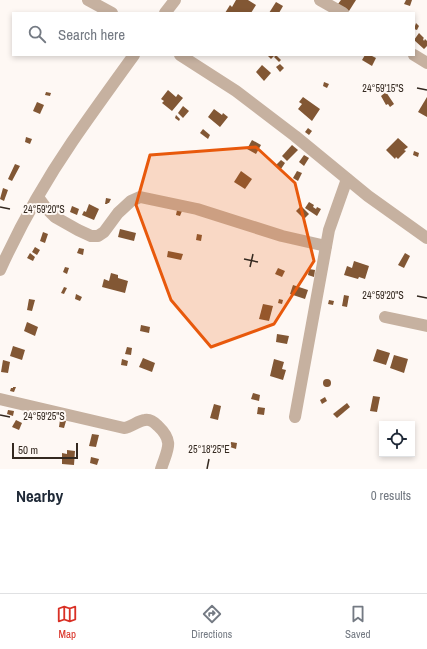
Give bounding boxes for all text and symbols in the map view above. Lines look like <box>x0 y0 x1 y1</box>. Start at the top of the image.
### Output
search box <box>12 12 415 56</box>
icon: search <box>26 23 48 45</box>
text: Search here <box>58 24 125 45</box>
text: 24°59'15"S <box>362 82 404 95</box>
text: 24°59'20"S <box>23 203 65 216</box>
text: 24°59'20"S <box>362 289 404 302</box>
text: 24°59'25"S <box>23 410 65 423</box>
map controls <box>379 421 415 457</box>
button: locate <box>379 421 415 457</box>
scale bar <box>12 441 78 460</box>
text: 50 m <box>18 443 38 457</box>
text: 25°18'25"E <box>188 443 230 456</box>
text: Nearby <box>16 484 63 507</box>
text: 0 results <box>371 487 411 504</box>
tab: Map <box>56 603 78 641</box>
tab: Directions <box>191 603 232 641</box>
tab: Saved <box>345 603 371 641</box>

